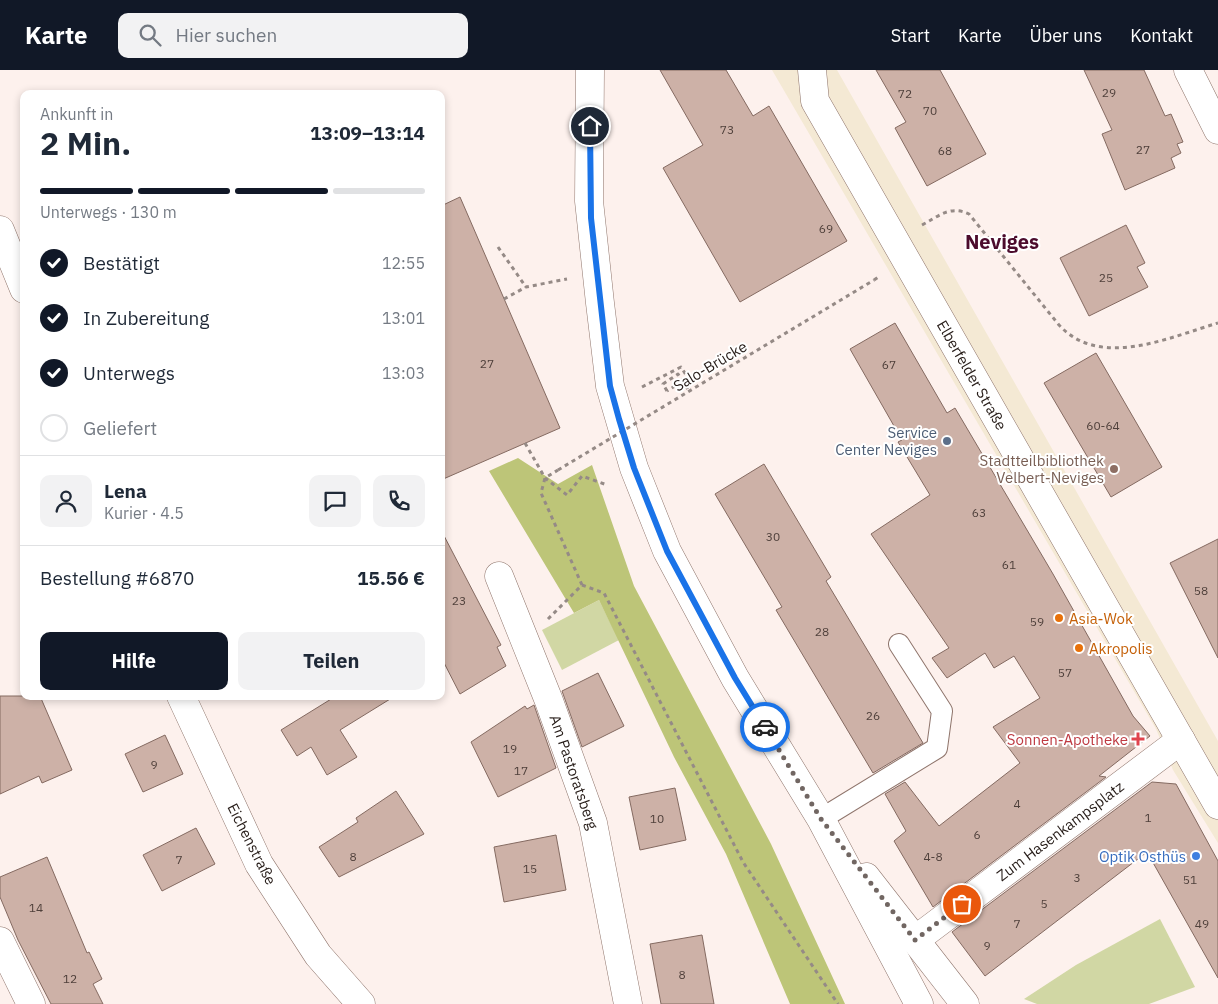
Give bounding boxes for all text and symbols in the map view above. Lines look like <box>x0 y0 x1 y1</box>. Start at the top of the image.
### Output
search box <box>118 13 468 58</box>
text: Karte <box>25 19 88 51</box>
icon: search <box>136 21 164 49</box>
text: Hier suchen <box>176 23 277 47</box>
text: Start <box>891 24 930 47</box>
text: Karte <box>958 24 1002 47</box>
text: Über uns <box>1030 24 1102 47</box>
text: Kontakt <box>1130 24 1193 47</box>
house number: 29 <box>1102 85 1116 100</box>
house number: 72 <box>898 86 912 101</box>
house number: 70 <box>923 103 937 118</box>
text: Ankunft in <box>40 104 113 124</box>
pin <box>569 105 611 147</box>
icon: home <box>576 112 604 140</box>
text: 13:09–13:14 <box>310 121 425 145</box>
text: 2 Min. <box>40 122 131 164</box>
house number: 73 <box>720 122 734 137</box>
house number: 27 <box>1136 142 1150 157</box>
house number: 68 <box>938 143 952 158</box>
text: Unterwegs · 130 m <box>40 202 177 222</box>
house number: 69 <box>819 221 833 236</box>
district label: Neviges <box>965 228 1039 255</box>
icon: check <box>40 249 68 277</box>
text: Bestätigt <box>83 251 160 275</box>
text: 12:55 <box>382 253 425 273</box>
house number: 25 <box>1099 270 1113 285</box>
icon: check <box>40 304 68 332</box>
text: In Zubereitung <box>83 306 209 330</box>
text: 13:01 <box>382 308 425 328</box>
street label: Elberfelder Straße <box>933 317 1011 433</box>
street label: Salo-Brücke <box>670 337 750 395</box>
house number: 27 <box>480 356 494 371</box>
house number: 67 <box>882 357 896 372</box>
icon: check <box>40 359 68 387</box>
text: Unterwegs <box>83 361 175 385</box>
text: 13:03 <box>382 363 425 383</box>
text: Geliefert <box>83 416 157 440</box>
house number: 60-64 <box>1086 418 1120 433</box>
place label: Service Center Neviges <box>835 423 937 459</box>
marker: Service Center Neviges <box>941 435 953 447</box>
place label: Stadtteilbibliothek Velbert-Neviges <box>980 451 1104 487</box>
marker: Stadtteilbibliothek Velbert-Neviges <box>1108 463 1120 475</box>
button: person <box>40 475 92 527</box>
button: chat <box>309 475 361 527</box>
button: phone <box>373 475 425 527</box>
text: Lena <box>104 479 147 503</box>
text: Kurier · 4.5 <box>104 503 184 523</box>
house number: 63 <box>972 505 986 520</box>
house number: 30 <box>766 529 780 544</box>
house number: 61 <box>1002 557 1016 572</box>
text: Bestellung #6870 <box>40 566 194 590</box>
text: 15.56 € <box>357 566 425 590</box>
house number: 58 <box>1194 583 1208 598</box>
house number: 23 <box>452 593 466 608</box>
place label: Asia-Wok <box>1069 609 1133 628</box>
marker: Asia-Wok <box>1053 612 1065 624</box>
house number: 59 <box>1030 614 1044 629</box>
house number: 28 <box>815 624 829 639</box>
button: Hilfe <box>40 632 228 690</box>
button: Teilen <box>238 632 425 690</box>
place label: Akropolis <box>1089 639 1153 658</box>
marker: Akropolis <box>1073 642 1085 654</box>
house number: 57 <box>1058 665 1072 680</box>
courier <box>740 702 790 752</box>
house number: 26 <box>866 708 880 723</box>
street label: Am Pastoratsberg <box>545 712 603 832</box>
icon: car <box>751 713 779 741</box>
place label: Sonnen-Apotheke <box>1007 730 1128 749</box>
marker: Sonnen-Apotheke <box>1132 733 1144 745</box>
house number: 19 <box>503 741 517 756</box>
house number: 9 <box>150 757 158 772</box>
house number: 17 <box>514 763 528 778</box>
street label: Zum Hasenkampsplatz <box>993 777 1127 885</box>
house number: 4 <box>1013 796 1021 811</box>
street label: Eichenstraße <box>223 800 281 888</box>
house number: 1 <box>1144 810 1152 825</box>
house number: 10 <box>650 811 664 826</box>
house number: 6 <box>973 827 981 842</box>
place label: Optik Osthüs <box>1099 847 1186 866</box>
house number: 8 <box>349 849 357 864</box>
house number: 4-8 <box>923 849 943 864</box>
marker: Optik Osthüs <box>1190 850 1202 862</box>
house number: 7 <box>175 852 183 867</box>
house number: 15 <box>523 861 537 876</box>
house number: 3 <box>1073 870 1081 885</box>
house number: 51 <box>1183 872 1197 887</box>
pin <box>941 883 983 925</box>
icon: bag <box>948 890 976 918</box>
house number: 5 <box>1040 896 1048 911</box>
house number: 14 <box>29 900 43 915</box>
house number: 7 <box>1013 916 1021 931</box>
house number: 49 <box>1195 916 1209 931</box>
house number: 9 <box>983 938 991 953</box>
house number: 8 <box>678 967 686 982</box>
house number: 12 <box>63 971 77 986</box>

